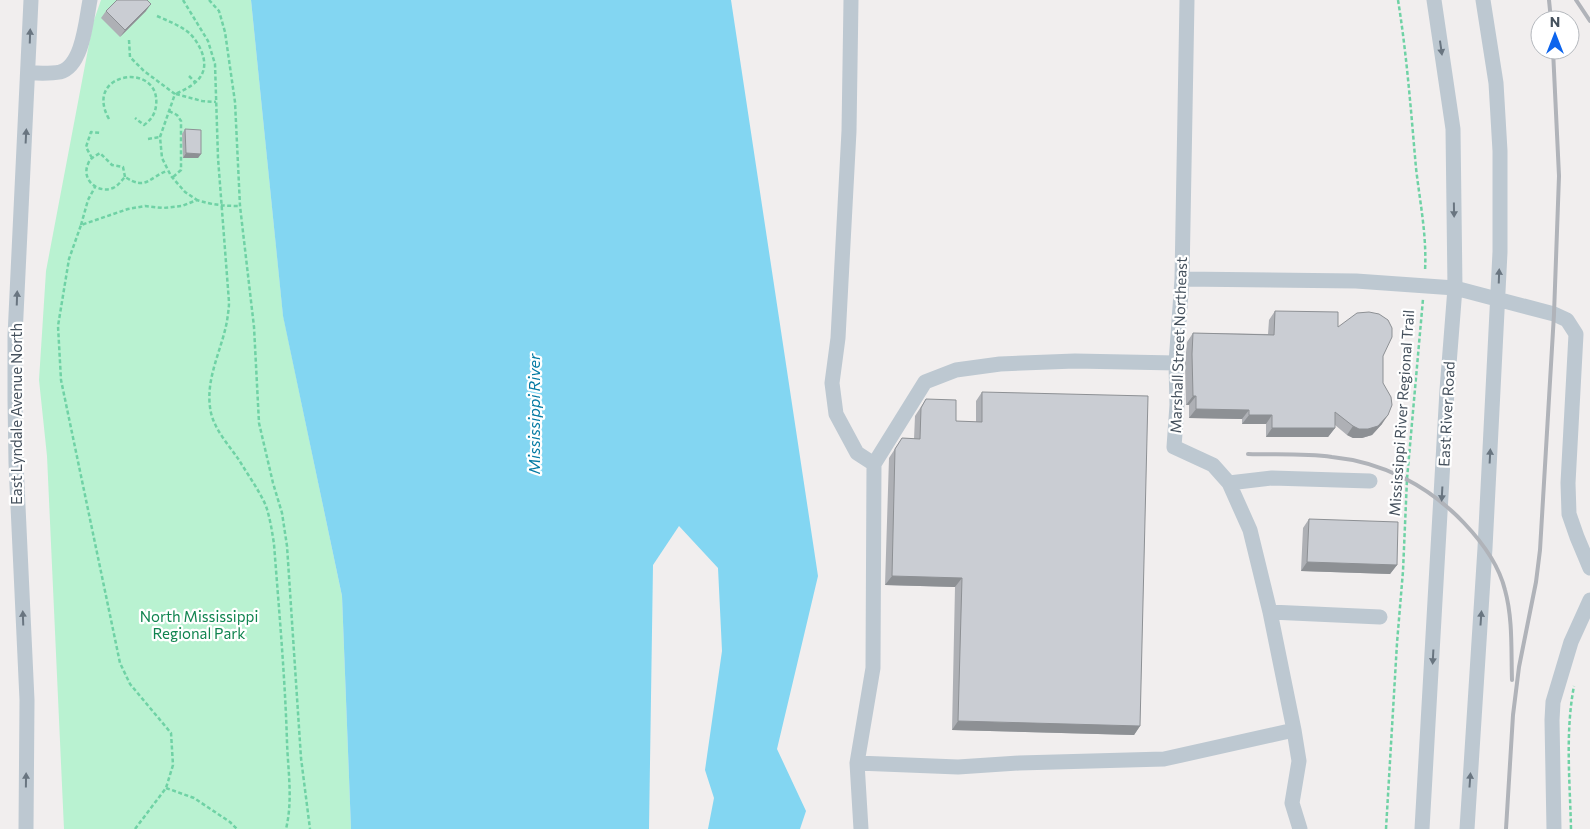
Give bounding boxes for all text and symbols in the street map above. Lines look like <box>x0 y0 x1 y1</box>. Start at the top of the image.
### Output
north arrow <box>1530 10 1580 60</box>
text: N <box>1550 13 1560 30</box>
one-way arrow <box>26 28 34 44</box>
one-way arrow <box>1438 41 1446 57</box>
one-way arrow <box>22 128 30 144</box>
one-way arrow <box>1450 202 1458 218</box>
street label: Marshall Street Northeast <box>1166 256 1190 433</box>
one-way arrow <box>1496 268 1504 284</box>
one-way arrow <box>14 290 22 306</box>
street label: Mississippi River Regional Trail <box>1385 309 1417 517</box>
street label: East Lyndale Avenue North <box>7 323 25 505</box>
water label: Mississippi River <box>524 353 543 474</box>
street label: East River Road <box>1434 361 1458 467</box>
one-way arrow <box>1487 448 1495 464</box>
one-way arrow <box>1438 487 1446 503</box>
park label: North Mississippi Regional Park <box>140 607 258 642</box>
one-way arrow <box>19 610 27 626</box>
one-way arrow <box>1477 610 1485 626</box>
one-way arrow <box>1428 649 1436 665</box>
one-way arrow <box>23 772 31 788</box>
one-way arrow <box>1467 772 1475 788</box>

